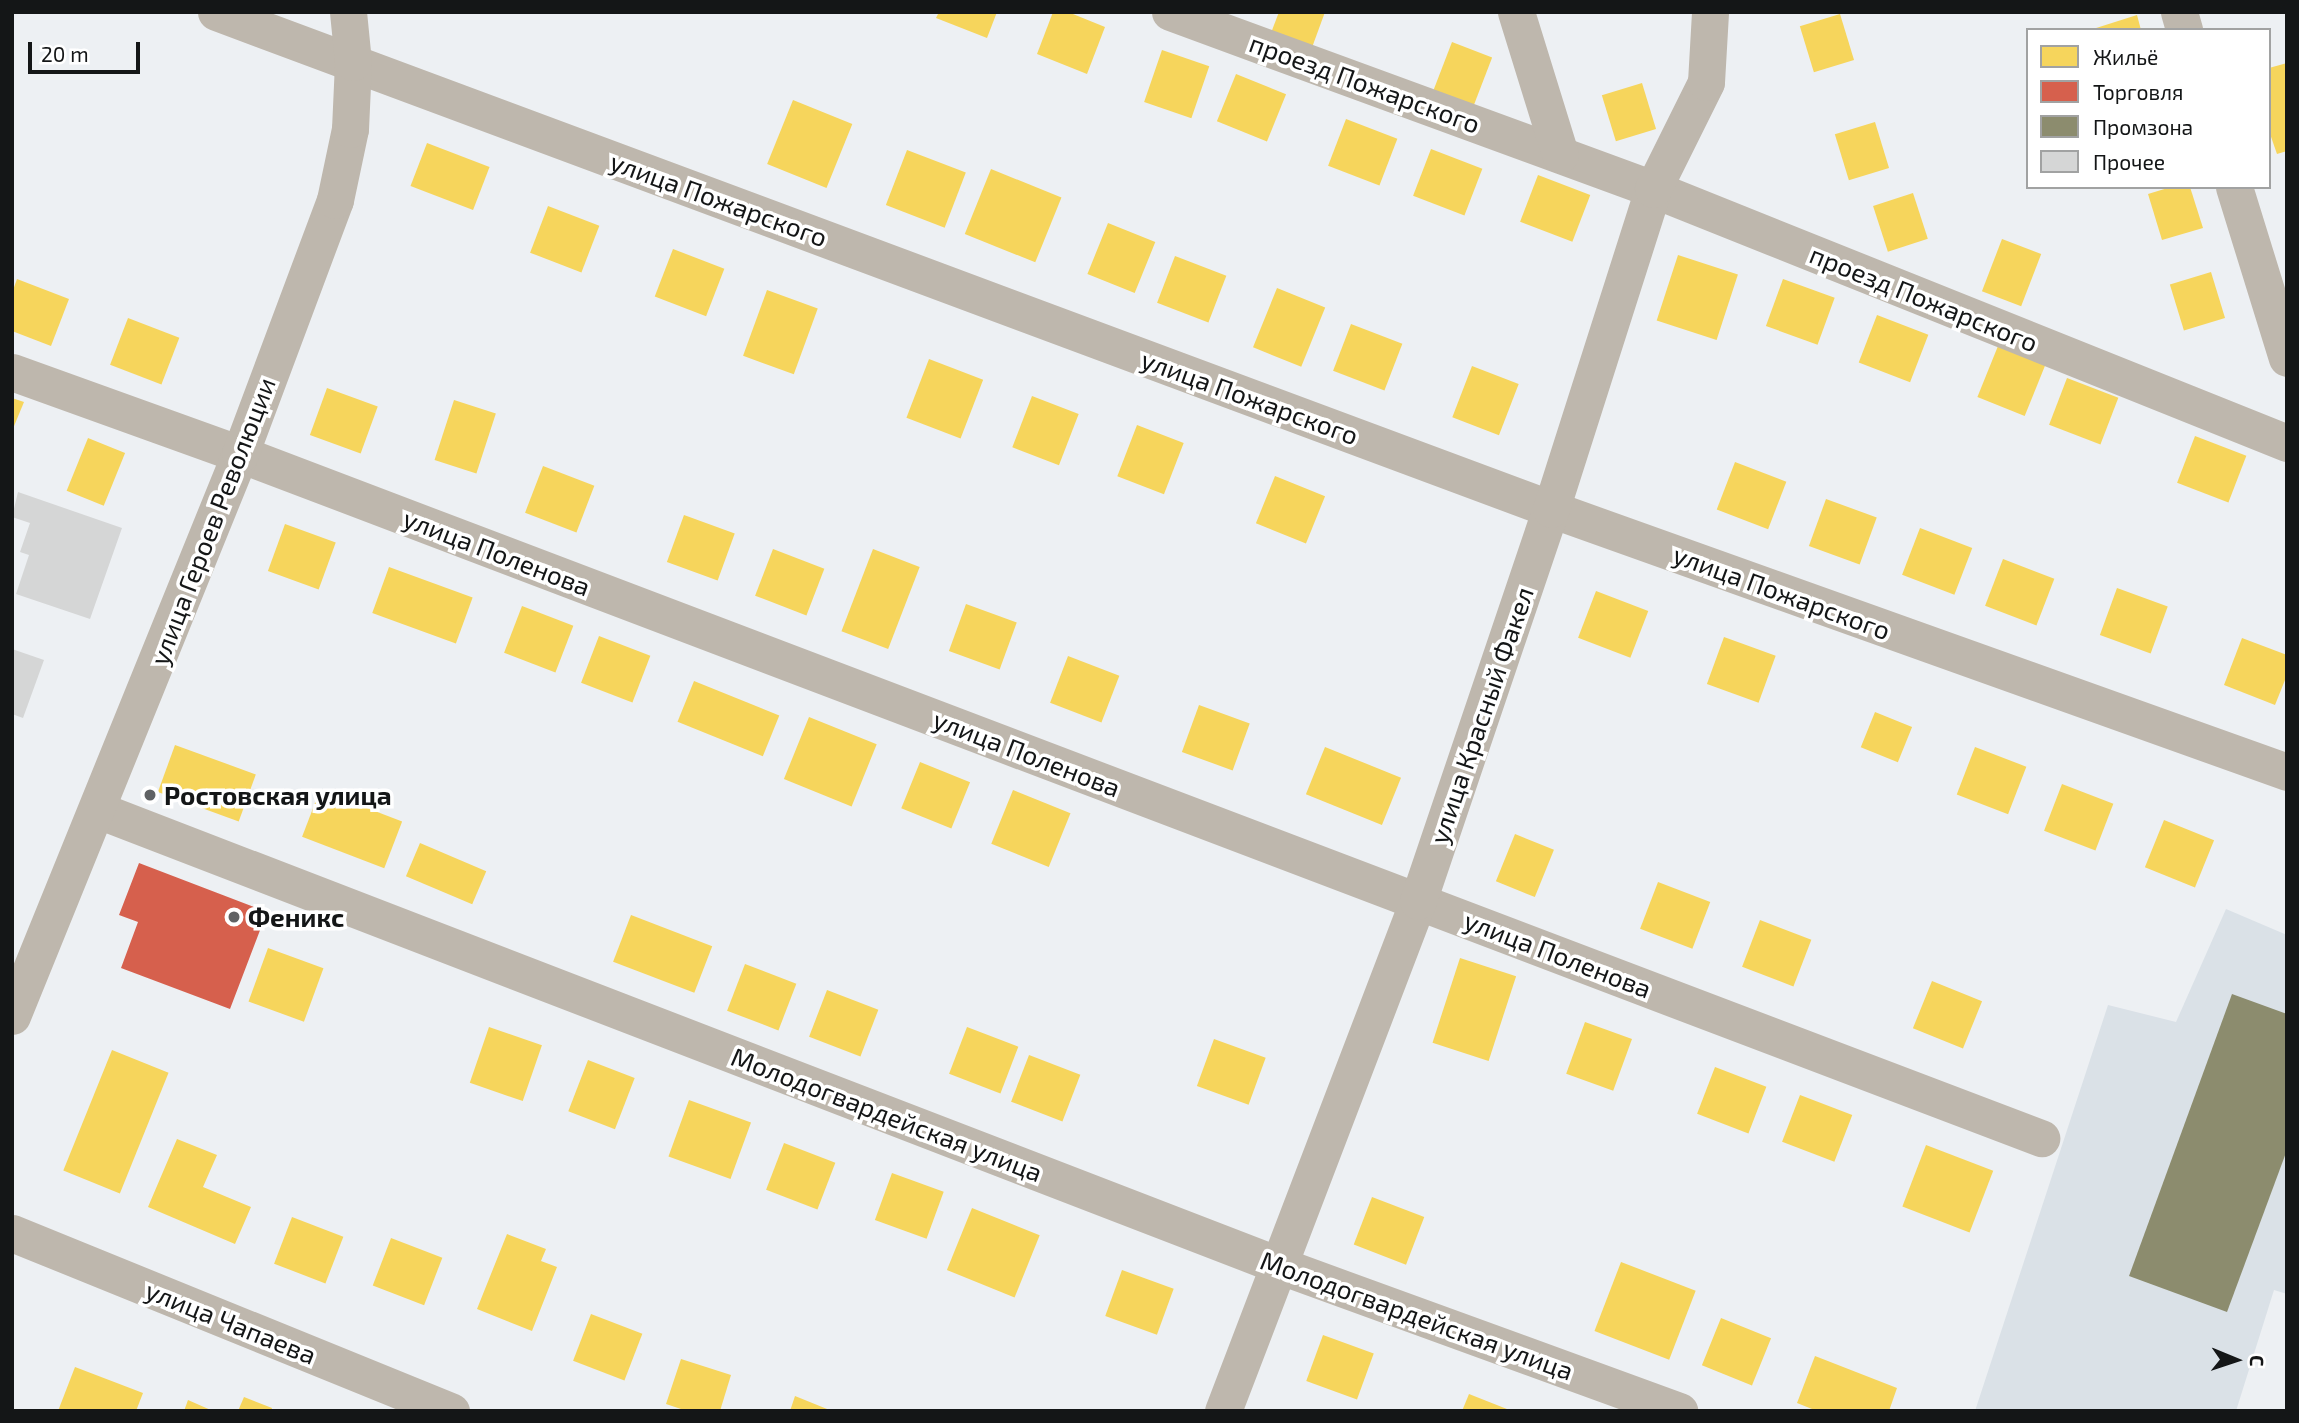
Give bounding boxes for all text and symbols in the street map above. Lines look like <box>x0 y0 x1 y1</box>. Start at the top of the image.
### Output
street label: проезд Пожарского <box>1245 27 1485 139</box>
scale bar <box>32 28 144 72</box>
legend <box>2026 28 2271 189</box>
text: 20 m <box>41 41 89 66</box>
text: Жильё <box>2093 44 2158 69</box>
text: Торговля <box>2093 79 2183 104</box>
text: Промзона <box>2093 114 2193 139</box>
street label: улица Пожарского <box>606 145 832 253</box>
text: Прочее <box>2093 149 2165 174</box>
street label: проезд Пожарского <box>1805 238 2043 358</box>
street label: улица Пожарского <box>1137 343 1363 451</box>
street label: улица Героев Революции <box>143 373 281 669</box>
street label: улица Поленова <box>399 502 595 602</box>
street label: улица Пожарского <box>1669 538 1895 646</box>
street label: улица Красный Факел <box>1422 583 1540 847</box>
street label: улица Поленова <box>929 703 1125 803</box>
place label: Ростовская улица <box>164 779 392 811</box>
marker: Ростовская улица <box>142 787 158 803</box>
place label: Феникс <box>248 901 344 933</box>
street label: улица Поленова <box>1460 904 1656 1004</box>
marker: Феникс <box>226 909 242 925</box>
street label: Молодогвардейская улица <box>727 1040 1047 1188</box>
street label: Молодогвардейская улица <box>1256 1244 1578 1386</box>
street label: улица Чапаева <box>141 1274 321 1370</box>
north arrow <box>2201 1325 2271 1395</box>
text: С <box>2246 1355 2269 1367</box>

